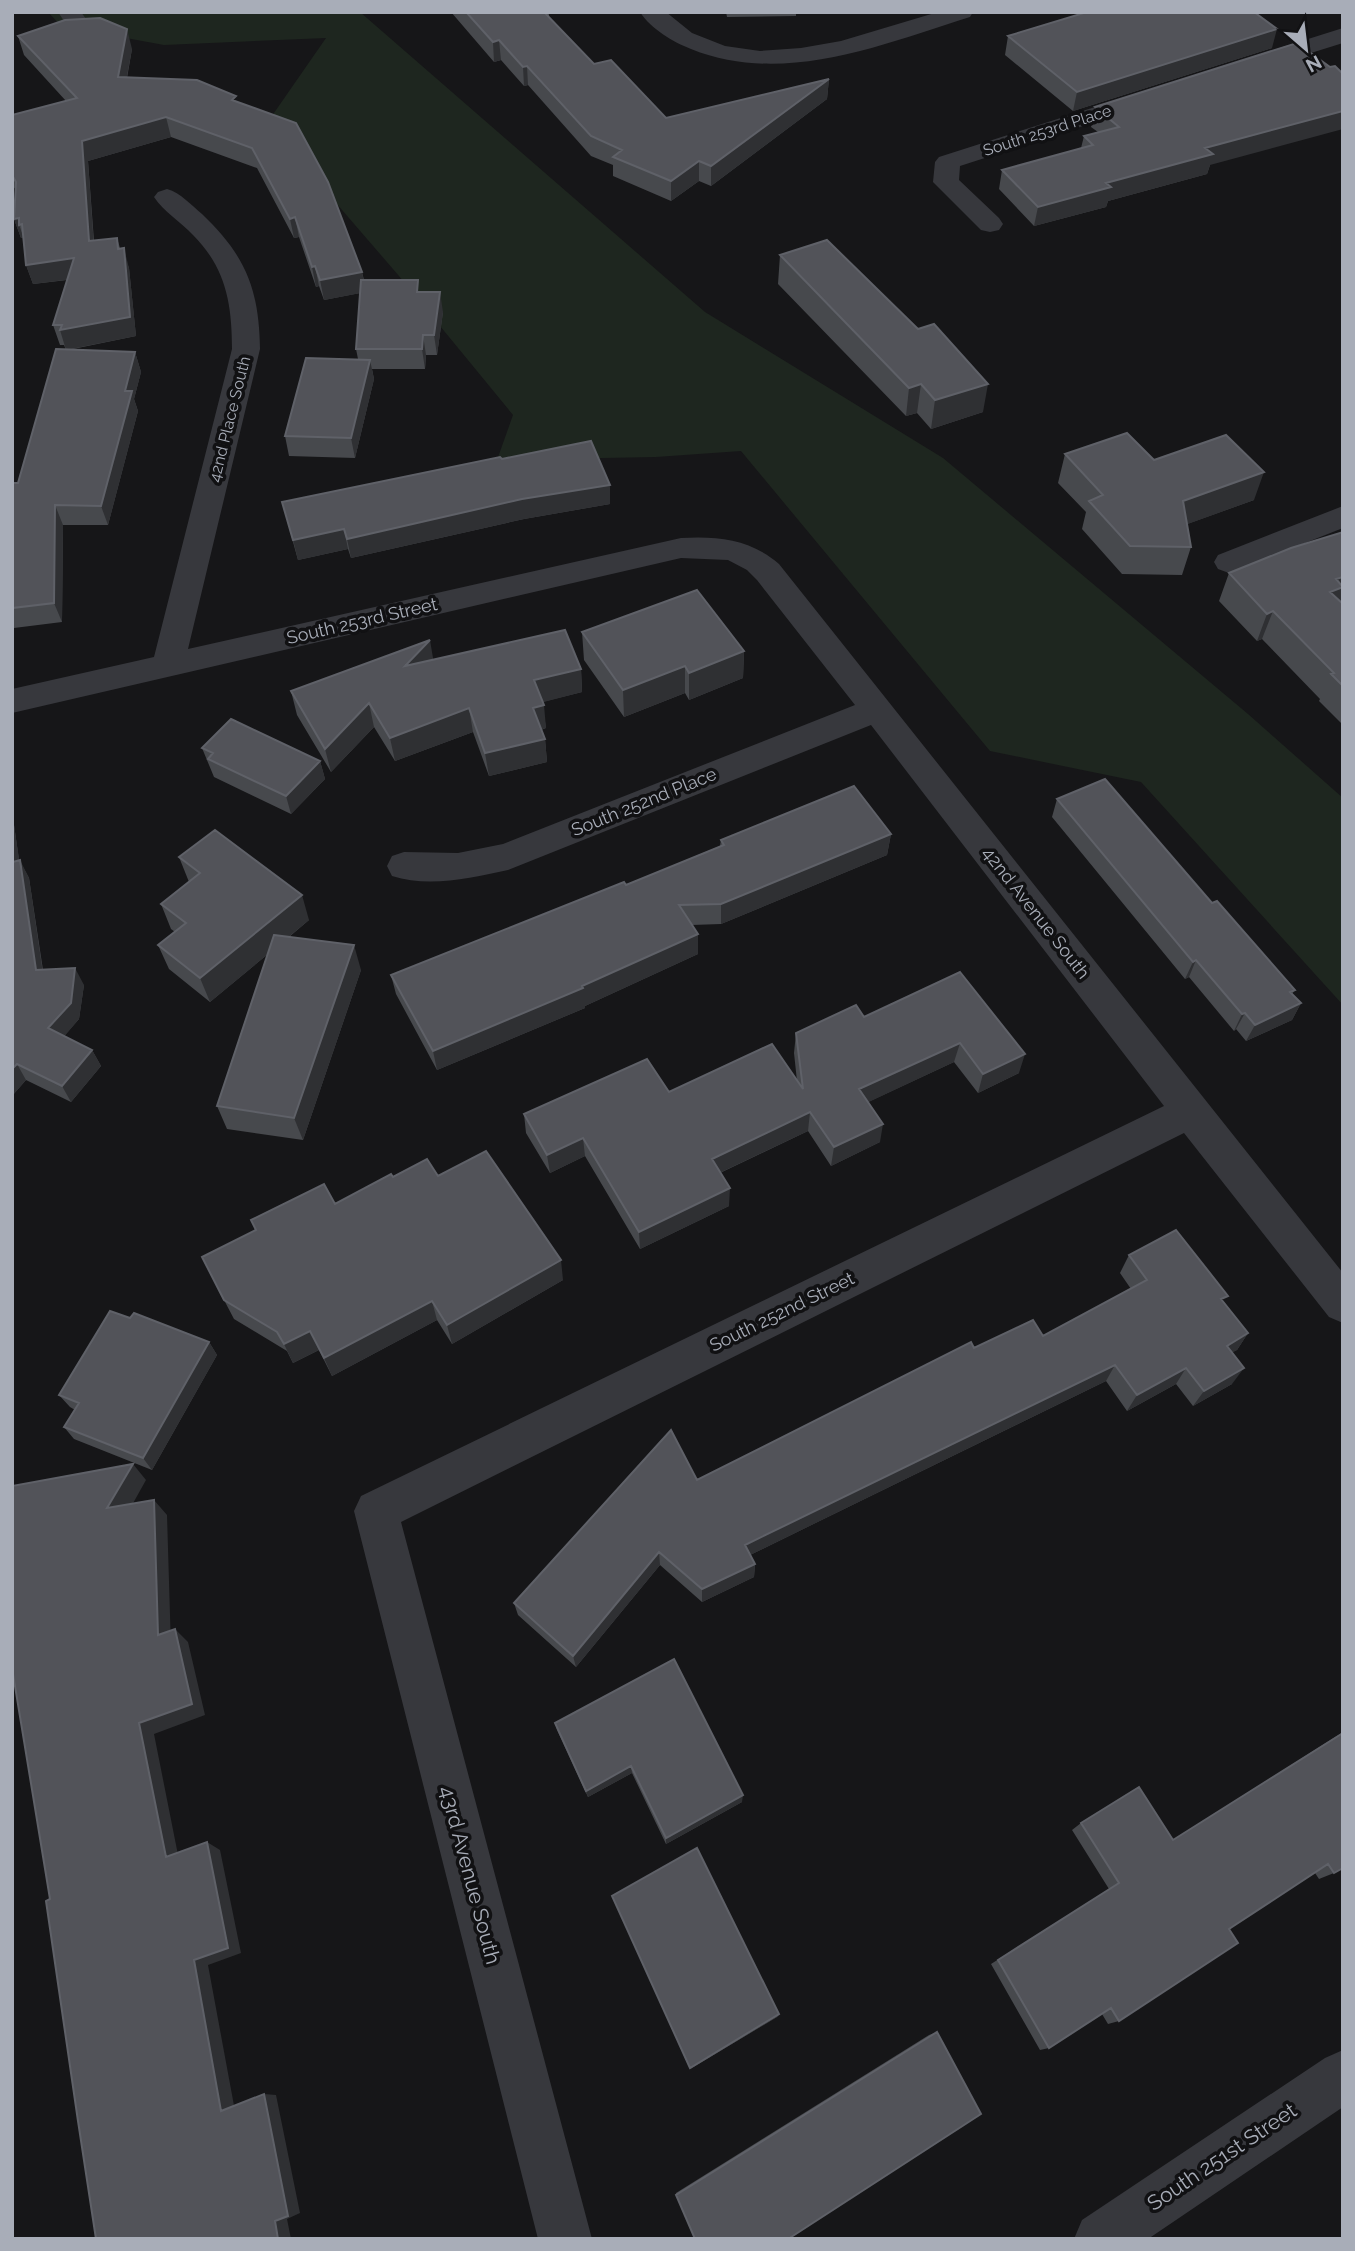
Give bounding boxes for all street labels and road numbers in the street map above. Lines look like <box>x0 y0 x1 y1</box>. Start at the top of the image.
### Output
street label: South 253rd Place <box>981 101 1114 160</box>
street label: 42nd Place South <box>205 354 254 484</box>
street label: South 253rd Street <box>284 593 439 648</box>
street label: South 252nd Place <box>568 763 720 840</box>
street label: 42nd Avenue South <box>978 843 1094 983</box>
street label: South 252nd Street <box>706 1267 857 1356</box>
street label: 43rd Avenue South <box>435 1783 506 1967</box>
street label: South 251st Street <box>1142 2097 1301 2216</box>

